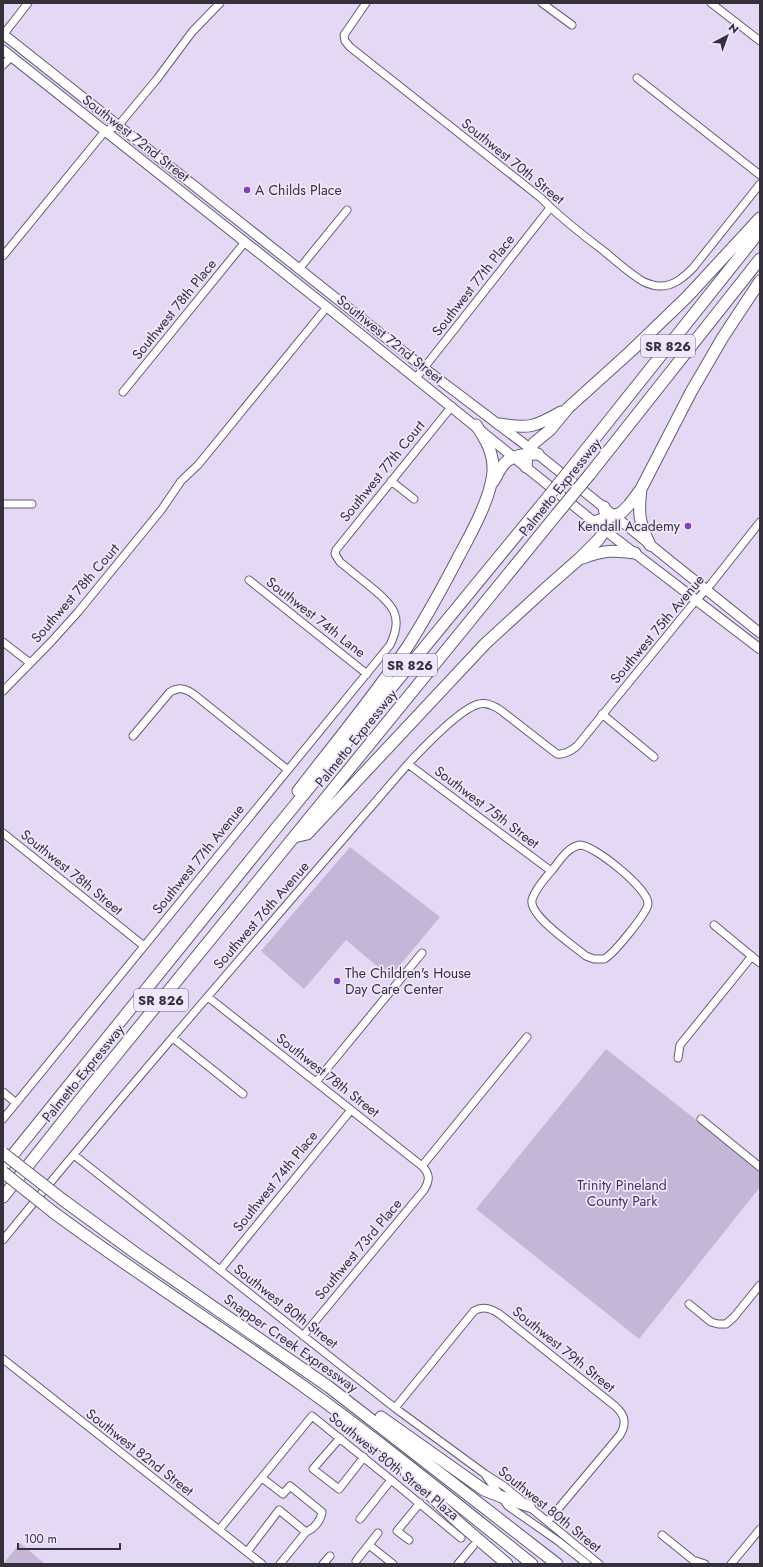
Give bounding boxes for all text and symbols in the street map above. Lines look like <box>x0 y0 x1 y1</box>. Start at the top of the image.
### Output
north arrow <box>707 16 747 56</box>
text: N <box>725 20 742 37</box>
street label: Southwest 72nd Street <box>78 90 194 187</box>
street label: Southwest 70th Street <box>457 113 569 209</box>
place label: A Childs Place <box>255 180 342 200</box>
marker: A Childs Place <box>242 185 252 195</box>
street label: Southwest 77th Place <box>427 230 519 340</box>
street label: Southwest 78th Place <box>127 254 221 364</box>
street label: Southwest 72nd Street <box>333 290 448 388</box>
road number: SR 826 <box>641 335 695 357</box>
street label: Southwest 77th Court <box>335 415 430 526</box>
street label: Palmetto Expressway <box>514 433 606 540</box>
place label: Kendall Academy <box>578 516 681 536</box>
marker: Kendall Academy <box>683 521 693 531</box>
street label: Southwest 78th Court <box>26 539 124 647</box>
street label: Southwest 75th Avenue <box>605 570 709 688</box>
street label: Southwest 74th Lane <box>262 572 370 662</box>
road number: SR 826 <box>383 654 437 676</box>
street label: Palmetto Expressway <box>310 684 402 791</box>
street label: Southwest 75th Street <box>430 761 544 853</box>
street label: Southwest 77th Avenue <box>147 800 249 918</box>
street label: Southwest 78th Street <box>17 824 128 920</box>
street label: Southwest 76th Avenue <box>209 857 313 973</box>
place label: The Children's House Day Care Center <box>345 963 471 999</box>
marker: The Children's House Day Care Center <box>332 976 342 986</box>
road number: SR 826 <box>134 989 188 1011</box>
street label: Palmetto Expressway <box>37 1019 129 1126</box>
street label: Southwest 78th Street <box>272 1028 384 1122</box>
street label: Southwest 74th Place <box>228 1126 322 1236</box>
park label: Trinity Pineland County Park <box>577 1175 667 1211</box>
street label: Southwest 73rd Place <box>310 1194 406 1304</box>
street label: Southwest 80th Street <box>230 1259 343 1353</box>
street label: Snapper Creek Expressway <box>220 1289 363 1398</box>
street label: Southwest 79th Street <box>508 1301 620 1397</box>
street label: Southwest 82nd Street <box>82 1404 198 1501</box>
street label: Southwest 80th Street Plaza <box>325 1407 463 1525</box>
street label: Southwest 80th Street <box>494 1461 606 1557</box>
scale bar <box>18 1525 120 1551</box>
text: 100 m <box>24 1530 57 1548</box>

